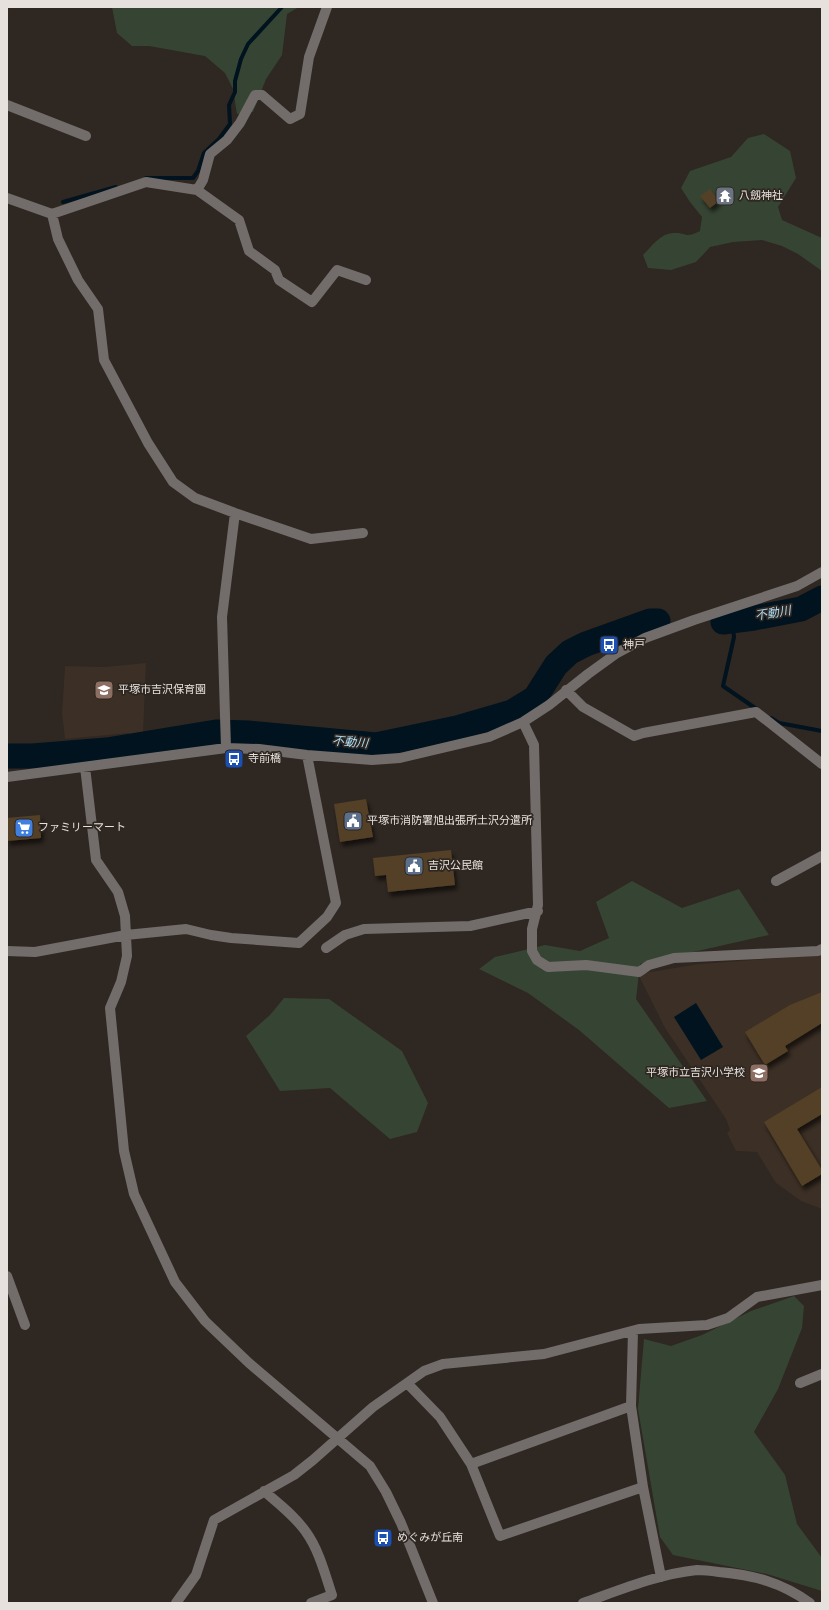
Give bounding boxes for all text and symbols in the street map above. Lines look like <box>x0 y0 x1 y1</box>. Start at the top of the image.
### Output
temple icon: 八劔神社 <box>714 185 736 207</box>
place label: 八劔神社 <box>739 189 783 203</box>
water label: 不動川 <box>754 603 794 625</box>
bus stop icon: 神戸 <box>598 634 620 656</box>
place label: 神戸 <box>623 638 645 652</box>
school or university icon: 平塚市吉沢保育園 <box>93 679 115 701</box>
place label: 平塚市吉沢保育園 <box>118 683 206 697</box>
water label: 不動川 <box>331 733 371 753</box>
bus stop icon: 寺前橋 <box>223 748 245 770</box>
place label: 寺前橋 <box>248 752 281 766</box>
public building icon: 平塚市消防署旭出張所土沢分遣所 <box>342 810 364 832</box>
place label: 平塚市消防署旭出張所土沢分遣所 <box>367 814 533 828</box>
supermarket icon: ファミリーマート <box>13 817 35 839</box>
place label: ファミリーマート <box>38 821 126 835</box>
public building icon: 吉沢公民館 <box>403 855 425 877</box>
place label: 吉沢公民館 <box>428 859 483 873</box>
school or university icon: 平塚市立吉沢小学校 <box>748 1062 770 1084</box>
place label: 平塚市立吉沢小学校 <box>646 1066 745 1080</box>
bus stop icon: めぐみが丘南 <box>372 1527 394 1549</box>
place label: めぐみが丘南 <box>397 1531 463 1545</box>

